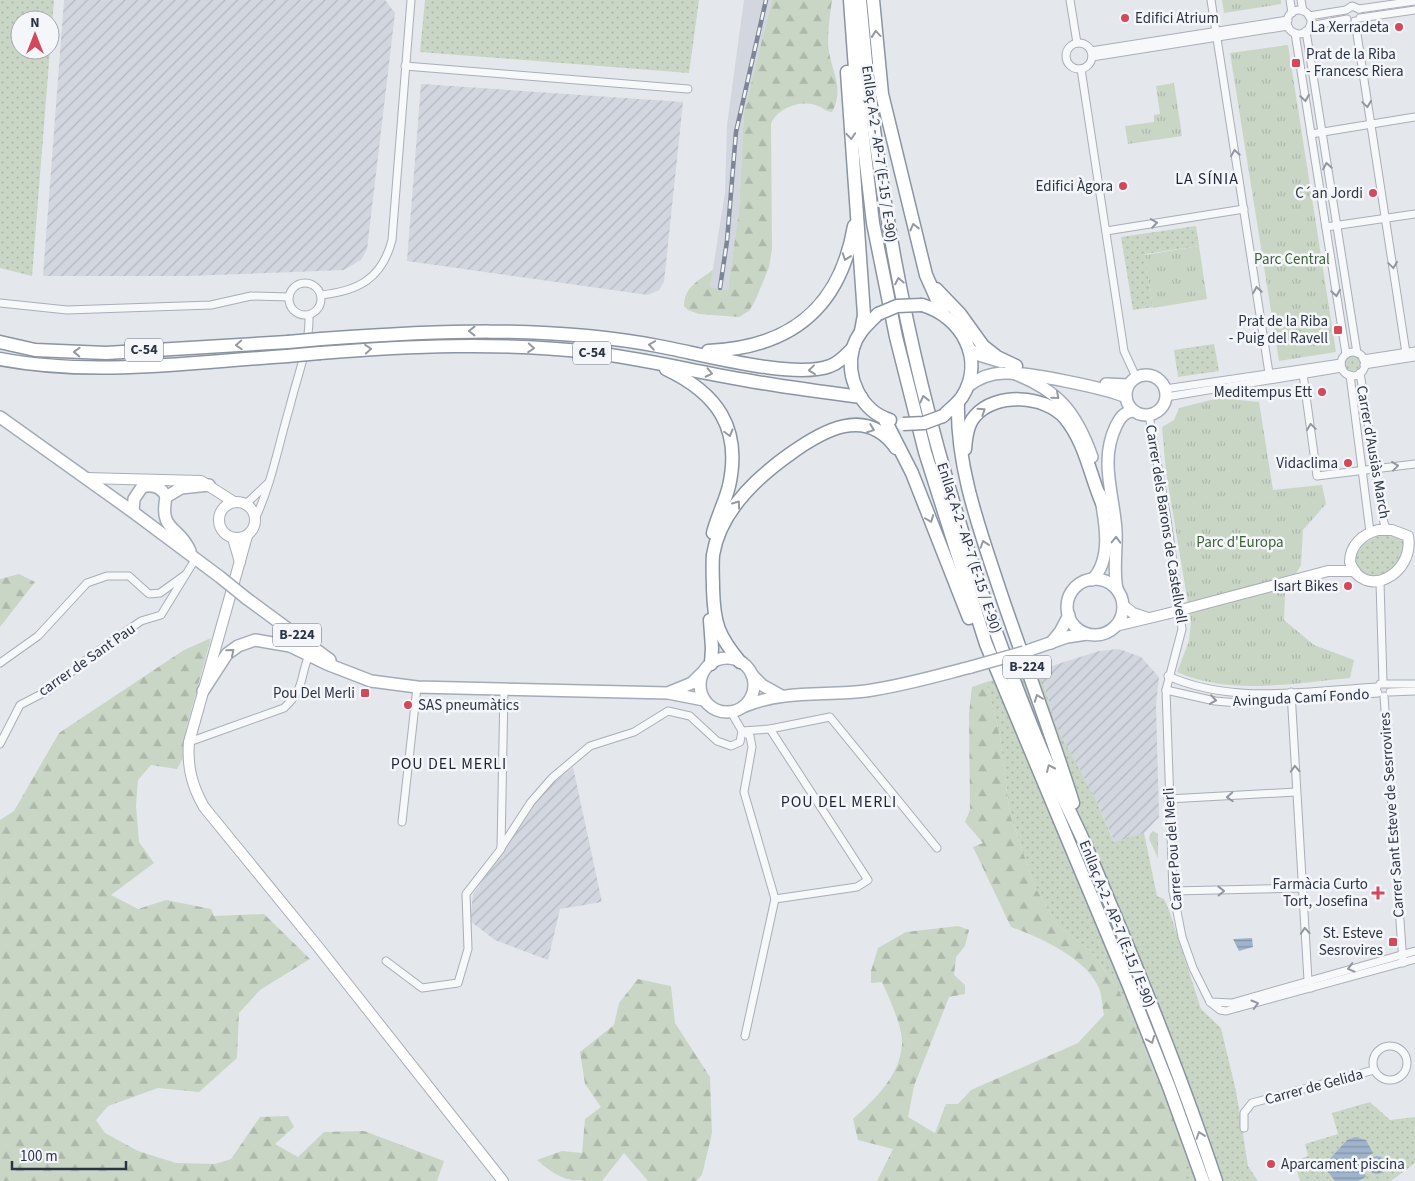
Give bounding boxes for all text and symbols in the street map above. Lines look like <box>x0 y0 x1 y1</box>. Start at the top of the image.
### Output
place label: Edifici Atrium <box>1135 8 1219 29</box>
north arrow <box>10 10 60 60</box>
marker: Edifici Atrium <box>1119 12 1131 24</box>
text: N <box>30 13 40 33</box>
place label: La Xerradeta <box>1311 17 1389 38</box>
marker: La Xerradeta <box>1393 21 1405 33</box>
one-way arrow <box>871 30 882 38</box>
place label: Prat de la Riba - Francesc Riera <box>1306 44 1404 82</box>
marker: Prat de la Riba - Francesc Riera <box>1290 57 1302 69</box>
street label: Enllaç A-2 - AP-7 (E-15 / E-90) <box>856 64 902 244</box>
one-way arrow <box>1300 94 1310 102</box>
one-way arrow <box>1361 101 1372 109</box>
one-way arrow <box>846 132 857 140</box>
one-way arrow <box>1231 148 1241 157</box>
one-way arrow <box>1323 162 1333 171</box>
district label: LA SÍNIA <box>1175 168 1239 190</box>
place label: Edifici Àgora <box>1036 176 1113 197</box>
marker: Edifici Àgora <box>1117 180 1129 192</box>
place label: C´an Jordi <box>1295 183 1363 204</box>
marker: C´an Jordi <box>1367 187 1379 199</box>
one-way arrow <box>1150 219 1158 229</box>
one-way arrow <box>909 223 920 232</box>
park label: Parc Central <box>1254 249 1330 270</box>
one-way arrow <box>842 252 852 260</box>
one-way arrow <box>1387 260 1397 269</box>
one-way arrow <box>894 277 904 286</box>
one-way arrow <box>1252 286 1262 295</box>
one-way arrow <box>1331 289 1341 298</box>
place label: Prat de la Riba - Puig del Ravell <box>1229 311 1328 349</box>
marker: Prat de la Riba - Puig del Ravell <box>1332 324 1344 336</box>
one-way arrow <box>468 326 476 336</box>
road number: C-54 <box>125 338 163 362</box>
one-way arrow <box>235 339 243 350</box>
one-way arrow <box>647 340 656 350</box>
one-way arrow <box>527 342 535 353</box>
road number: C-54 <box>573 342 611 364</box>
one-way arrow <box>365 344 373 355</box>
one-way arrow <box>73 347 80 357</box>
one-way arrow <box>807 364 815 375</box>
one-way arrow <box>704 367 713 378</box>
place label: Meditempus Ett <box>1214 382 1312 403</box>
street label: Carrer d'Ausiàs March <box>1351 384 1395 520</box>
marker: Meditempus Ett <box>1316 386 1328 398</box>
one-way arrow <box>1050 390 1059 399</box>
one-way arrow <box>919 395 930 404</box>
one-way arrow <box>976 408 986 417</box>
one-way arrow <box>866 423 874 433</box>
street label: Carrer dels Barons de Castellvell <box>1140 423 1192 625</box>
one-way arrow <box>1306 423 1316 432</box>
one-way arrow <box>723 428 734 437</box>
place label: Vidaclima <box>1276 453 1338 474</box>
marker: Vidaclima <box>1342 457 1354 469</box>
street label: Enllaç A-2 - AP-7 (E-15 / E-90) <box>931 460 1007 636</box>
one-way arrow <box>1391 462 1399 472</box>
one-way arrow <box>731 500 740 510</box>
one-way arrow <box>924 514 934 522</box>
park label: Parc d'Europa <box>1196 532 1284 553</box>
one-way arrow <box>1111 536 1121 544</box>
one-way arrow <box>980 541 990 549</box>
place label: Isart Bikes <box>1274 576 1338 597</box>
marker: Isart Bikes <box>1342 580 1354 592</box>
street label: carrer de Sant Pau <box>34 619 140 701</box>
road number: B-224 <box>273 624 321 646</box>
one-way arrow <box>225 649 234 658</box>
road number: B-224 <box>1003 656 1051 679</box>
place label: Pou Del Merli <box>273 683 355 704</box>
street label: Avinguda Camí Fondo <box>1232 684 1370 712</box>
marker: Pou Del Merli <box>359 687 371 699</box>
one-way arrow <box>1034 694 1044 703</box>
one-way arrow <box>1210 694 1218 705</box>
place label: SAS pneumàtics <box>418 695 519 716</box>
marker: SAS pneumàtics <box>402 699 414 711</box>
street label: Carrer Sant Esteve de Sesrrovires <box>1374 712 1410 918</box>
district label: POU DEL MERLI <box>391 753 507 775</box>
one-way arrow <box>1045 764 1056 773</box>
one-way arrow <box>1290 765 1301 773</box>
street label: Carrer Pou del Merli <box>1158 787 1188 911</box>
district label: POU DEL MERLI <box>781 791 897 813</box>
one-way arrow <box>1226 791 1234 802</box>
street label: Enllaç A-2 - AP-7 (E-15 / E-90) <box>1074 837 1160 1011</box>
place label: Farmàcia Curto Tort, Josefina <box>1272 874 1368 912</box>
one-way arrow <box>1218 886 1226 896</box>
marker: Farmàcia Curto Tort, Josefina <box>1372 887 1384 899</box>
place label: St. Esteve Sesrovires <box>1319 923 1383 961</box>
one-way arrow <box>1299 927 1310 935</box>
marker: St. Esteve Sesrovires <box>1387 936 1399 948</box>
one-way arrow <box>1347 962 1356 973</box>
one-way arrow <box>1251 999 1260 1010</box>
one-way arrow <box>1145 1035 1155 1044</box>
street label: Carrer de Gelida <box>1263 1064 1365 1110</box>
one-way arrow <box>1196 1131 1206 1140</box>
scale bar <box>12 1138 126 1170</box>
text: 100 m <box>20 1146 58 1167</box>
place label: Aparcament piscina <box>1281 1154 1405 1175</box>
marker: Aparcament piscina <box>1265 1158 1277 1170</box>

